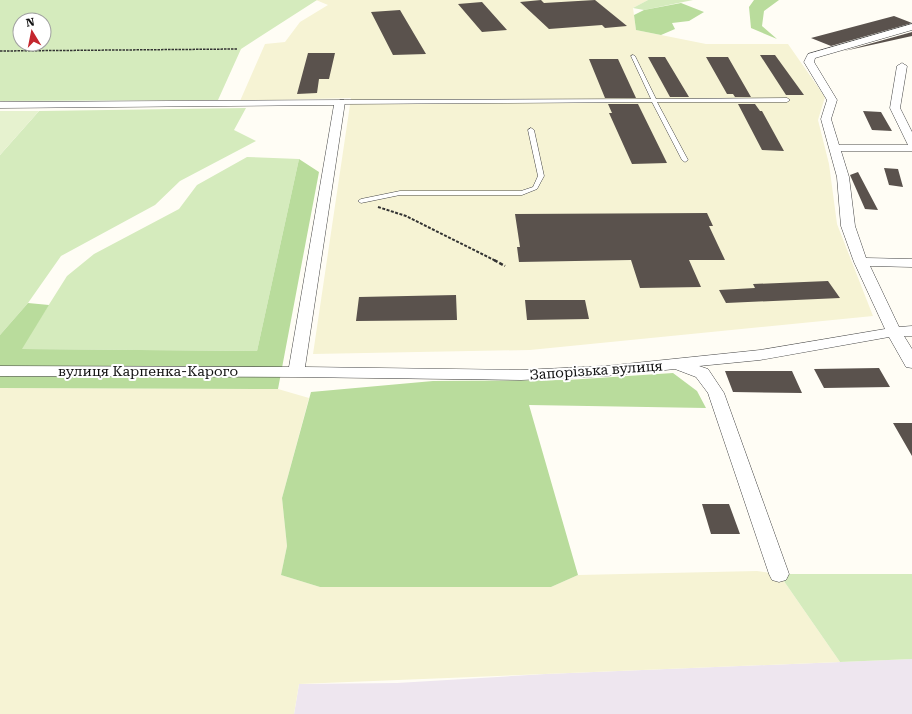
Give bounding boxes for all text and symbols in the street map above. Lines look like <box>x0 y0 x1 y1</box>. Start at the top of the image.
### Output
north arrow <box>12 12 52 52</box>
text: N <box>25 15 36 30</box>
street label: Запорізька вулиця <box>529 357 663 383</box>
street label: вулиця Карпенка-Карого <box>58 363 238 379</box>

